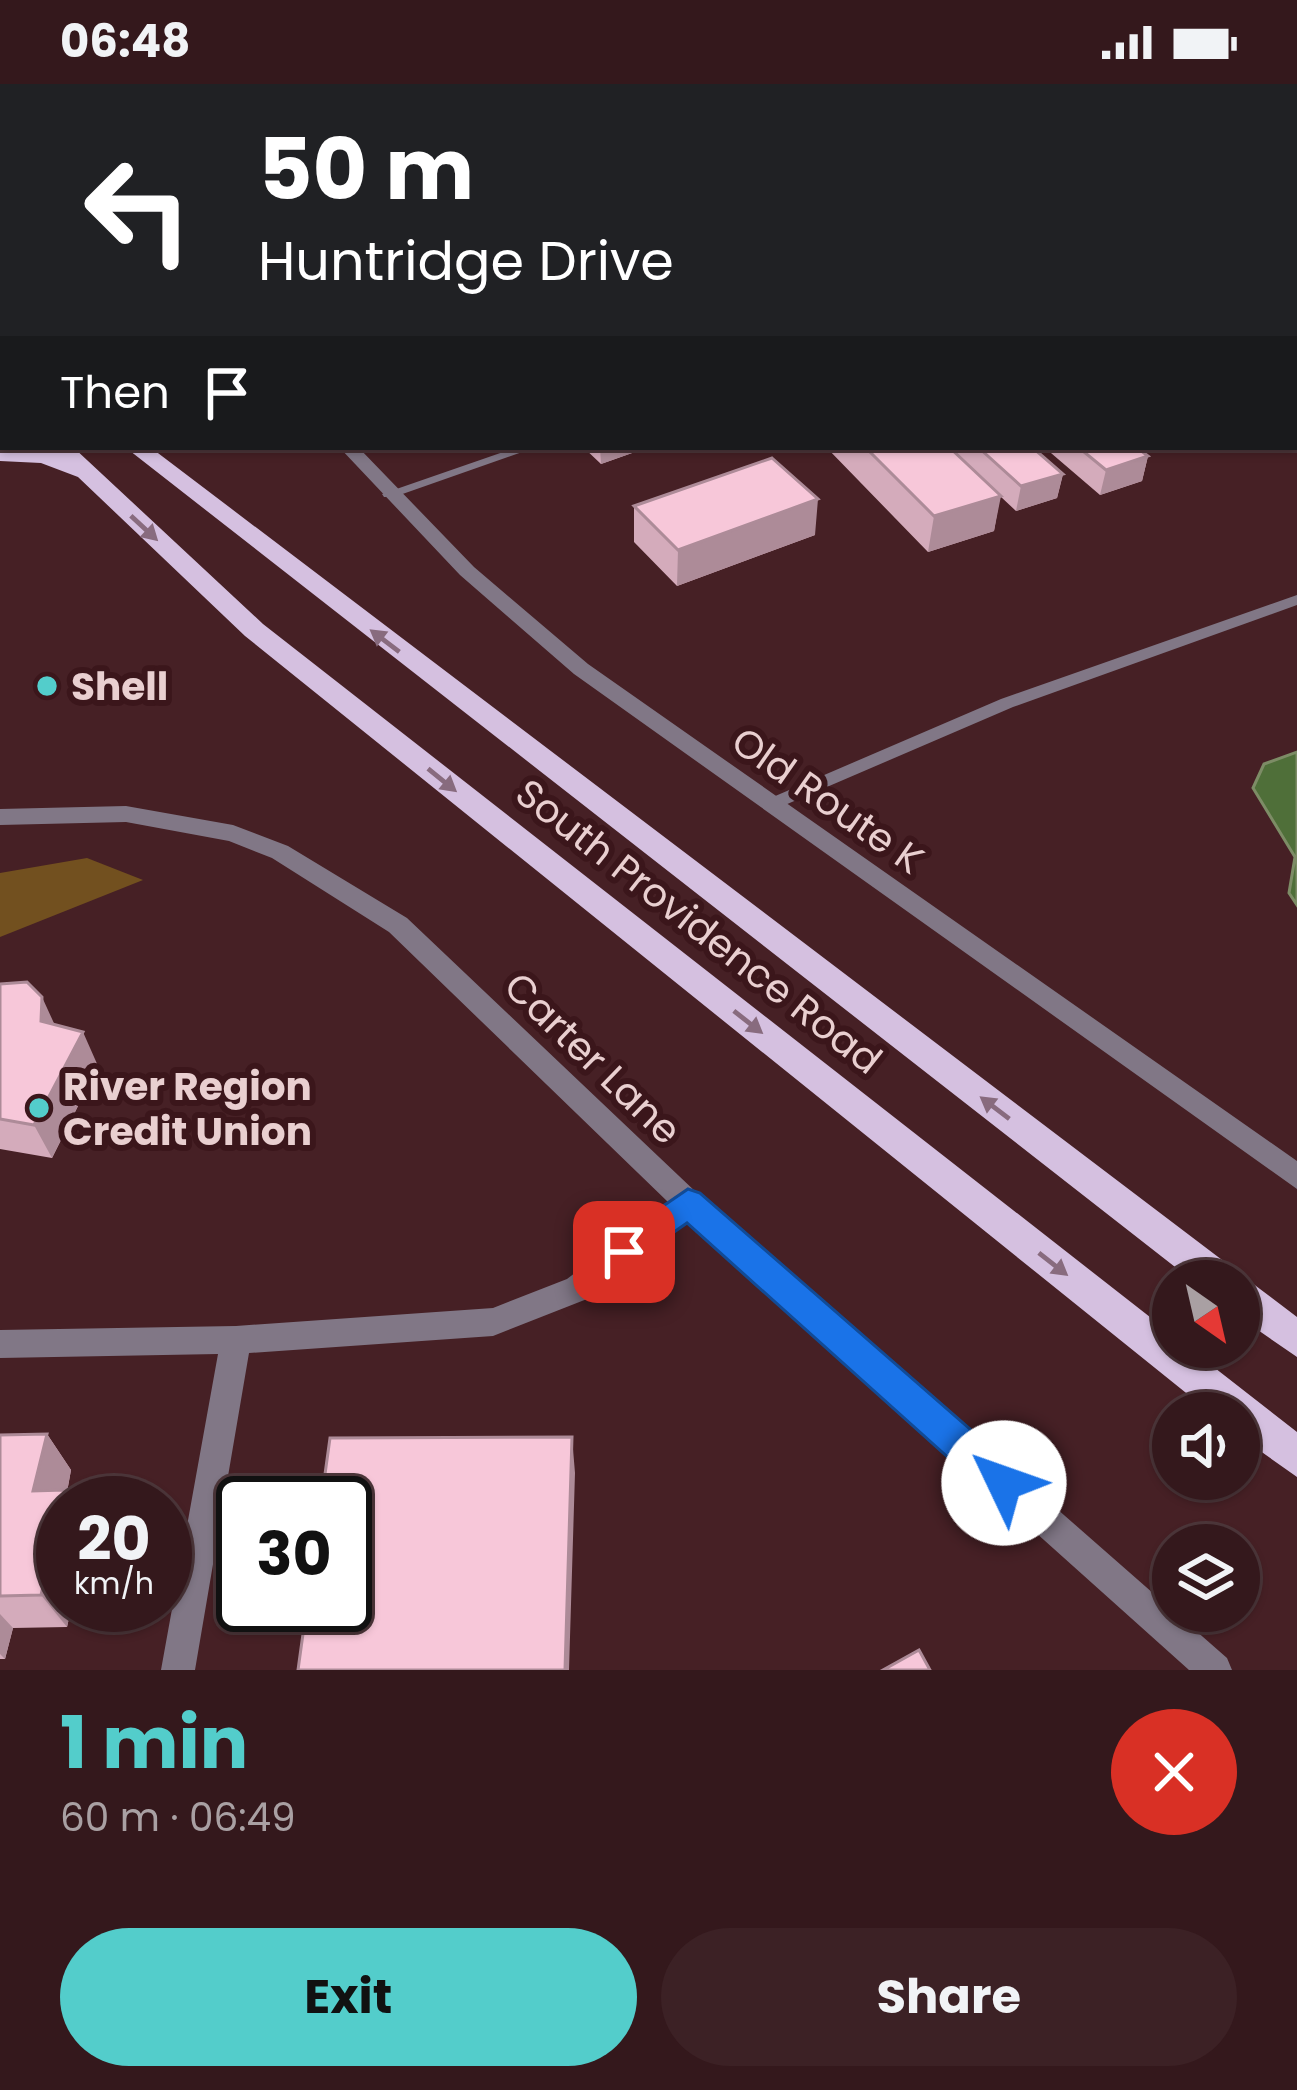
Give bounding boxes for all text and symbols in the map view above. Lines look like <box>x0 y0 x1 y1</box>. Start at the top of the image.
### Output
text: 06:48 <box>60 10 190 73</box>
text: 50 m <box>258 111 474 228</box>
icon: left <box>60 132 216 288</box>
text: Huntridge Drive <box>258 223 674 299</box>
icon: arrive <box>194 360 260 426</box>
text: Then <box>60 361 170 424</box>
one-way arrow <box>130 514 159 541</box>
one-way arrow <box>369 629 400 654</box>
place label: Shell <box>71 659 168 714</box>
marker: Shell <box>34 673 60 699</box>
street label: Old Route K <box>721 714 935 887</box>
street label: South Providence Road <box>504 766 893 1087</box>
one-way arrow <box>427 767 458 792</box>
street label: Carter Lane <box>492 960 693 1157</box>
one-way arrow <box>732 1009 763 1034</box>
place label: River Region Credit Union <box>63 1059 312 1159</box>
marker: River Region Credit Union <box>26 1095 52 1121</box>
one-way arrow <box>979 1096 1011 1121</box>
pin <box>573 1201 675 1303</box>
icon: arrive <box>591 1219 657 1285</box>
one-way arrow <box>1038 1251 1069 1276</box>
north arrow <box>1152 1260 1260 1368</box>
map controls <box>1152 1260 1260 1632</box>
button: sound <box>1152 1392 1260 1500</box>
position arrow <box>941 1420 1067 1546</box>
speed limit sign: 30 <box>216 1476 372 1632</box>
text: 20 <box>77 1497 151 1581</box>
button: layers <box>1152 1524 1260 1632</box>
text: km/h <box>74 1562 154 1605</box>
text: 1 min <box>60 1692 248 1793</box>
button: close <box>1111 1709 1237 1835</box>
text: 60 m · 06:49 <box>60 1790 296 1845</box>
button: Exit <box>60 1928 637 2066</box>
button: Share <box>661 1928 1237 2066</box>

